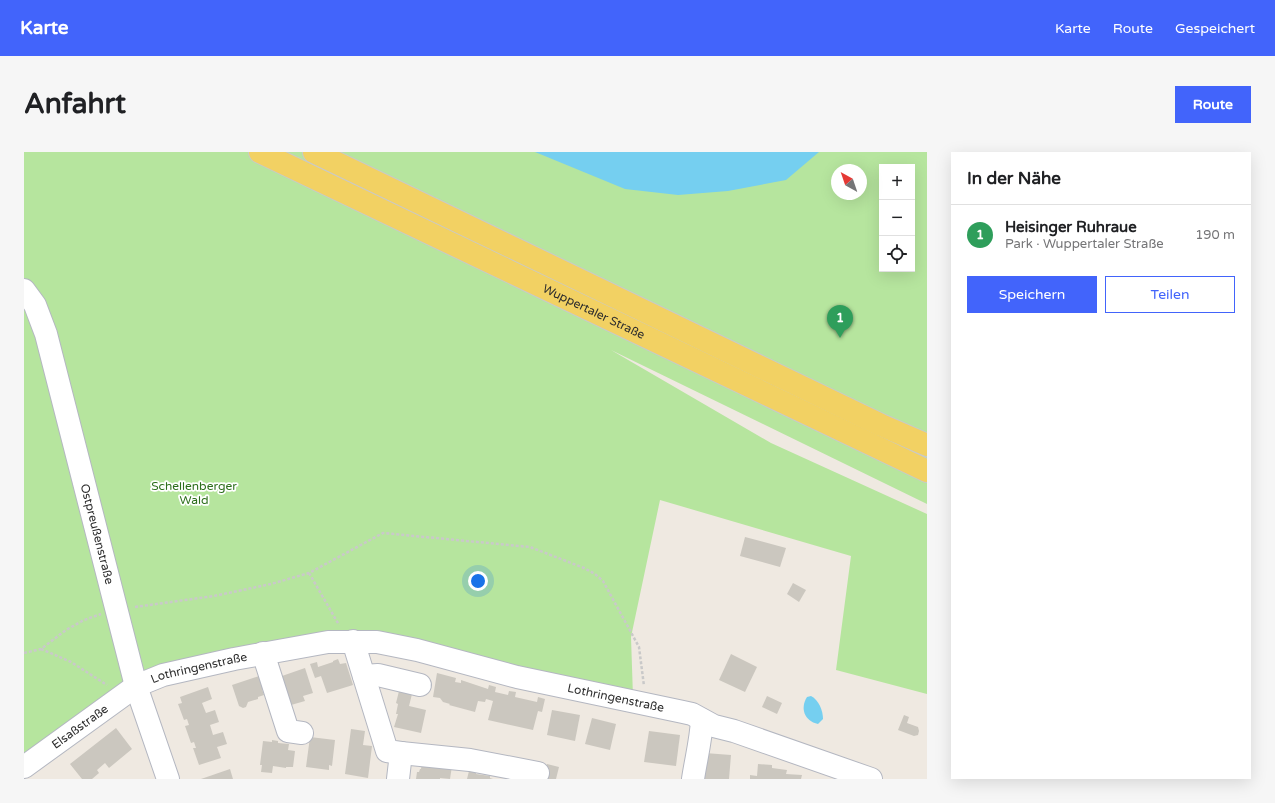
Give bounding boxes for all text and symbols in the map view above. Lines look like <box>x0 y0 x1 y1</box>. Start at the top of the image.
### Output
text: Karte <box>20 17 69 39</box>
text: Karte <box>1055 20 1091 37</box>
text: Route <box>1113 20 1153 37</box>
text: Gespeichert <box>1175 20 1255 37</box>
button: Route <box>1175 86 1251 123</box>
text: Anfahrt <box>24 87 126 121</box>
north arrow <box>831 164 867 200</box>
map controls <box>879 164 915 272</box>
button: + <box>879 164 915 200</box>
text: In der Nähe <box>967 168 1061 189</box>
button: − <box>879 200 915 236</box>
text: Heisinger Ruhraue <box>1005 218 1137 236</box>
text: 1 <box>976 227 984 243</box>
text: 190 m <box>1195 227 1235 243</box>
button: locate <box>879 236 915 272</box>
text: Park · Wuppertaler Straße <box>1005 236 1164 252</box>
button: Speichern <box>967 276 1097 313</box>
button: Teilen <box>1105 276 1235 313</box>
street label: Wuppertaler Straße <box>540 281 647 342</box>
pin: 1 <box>827 305 853 338</box>
park label: Schellenberger Wald <box>151 479 237 507</box>
street label: Ostpreußenstraße <box>78 482 117 586</box>
your location <box>468 571 488 591</box>
street label: Lothringenstraße <box>149 650 248 686</box>
street label: Lothringenstraße <box>566 681 666 715</box>
street label: Elsaßstraße <box>49 701 111 752</box>

